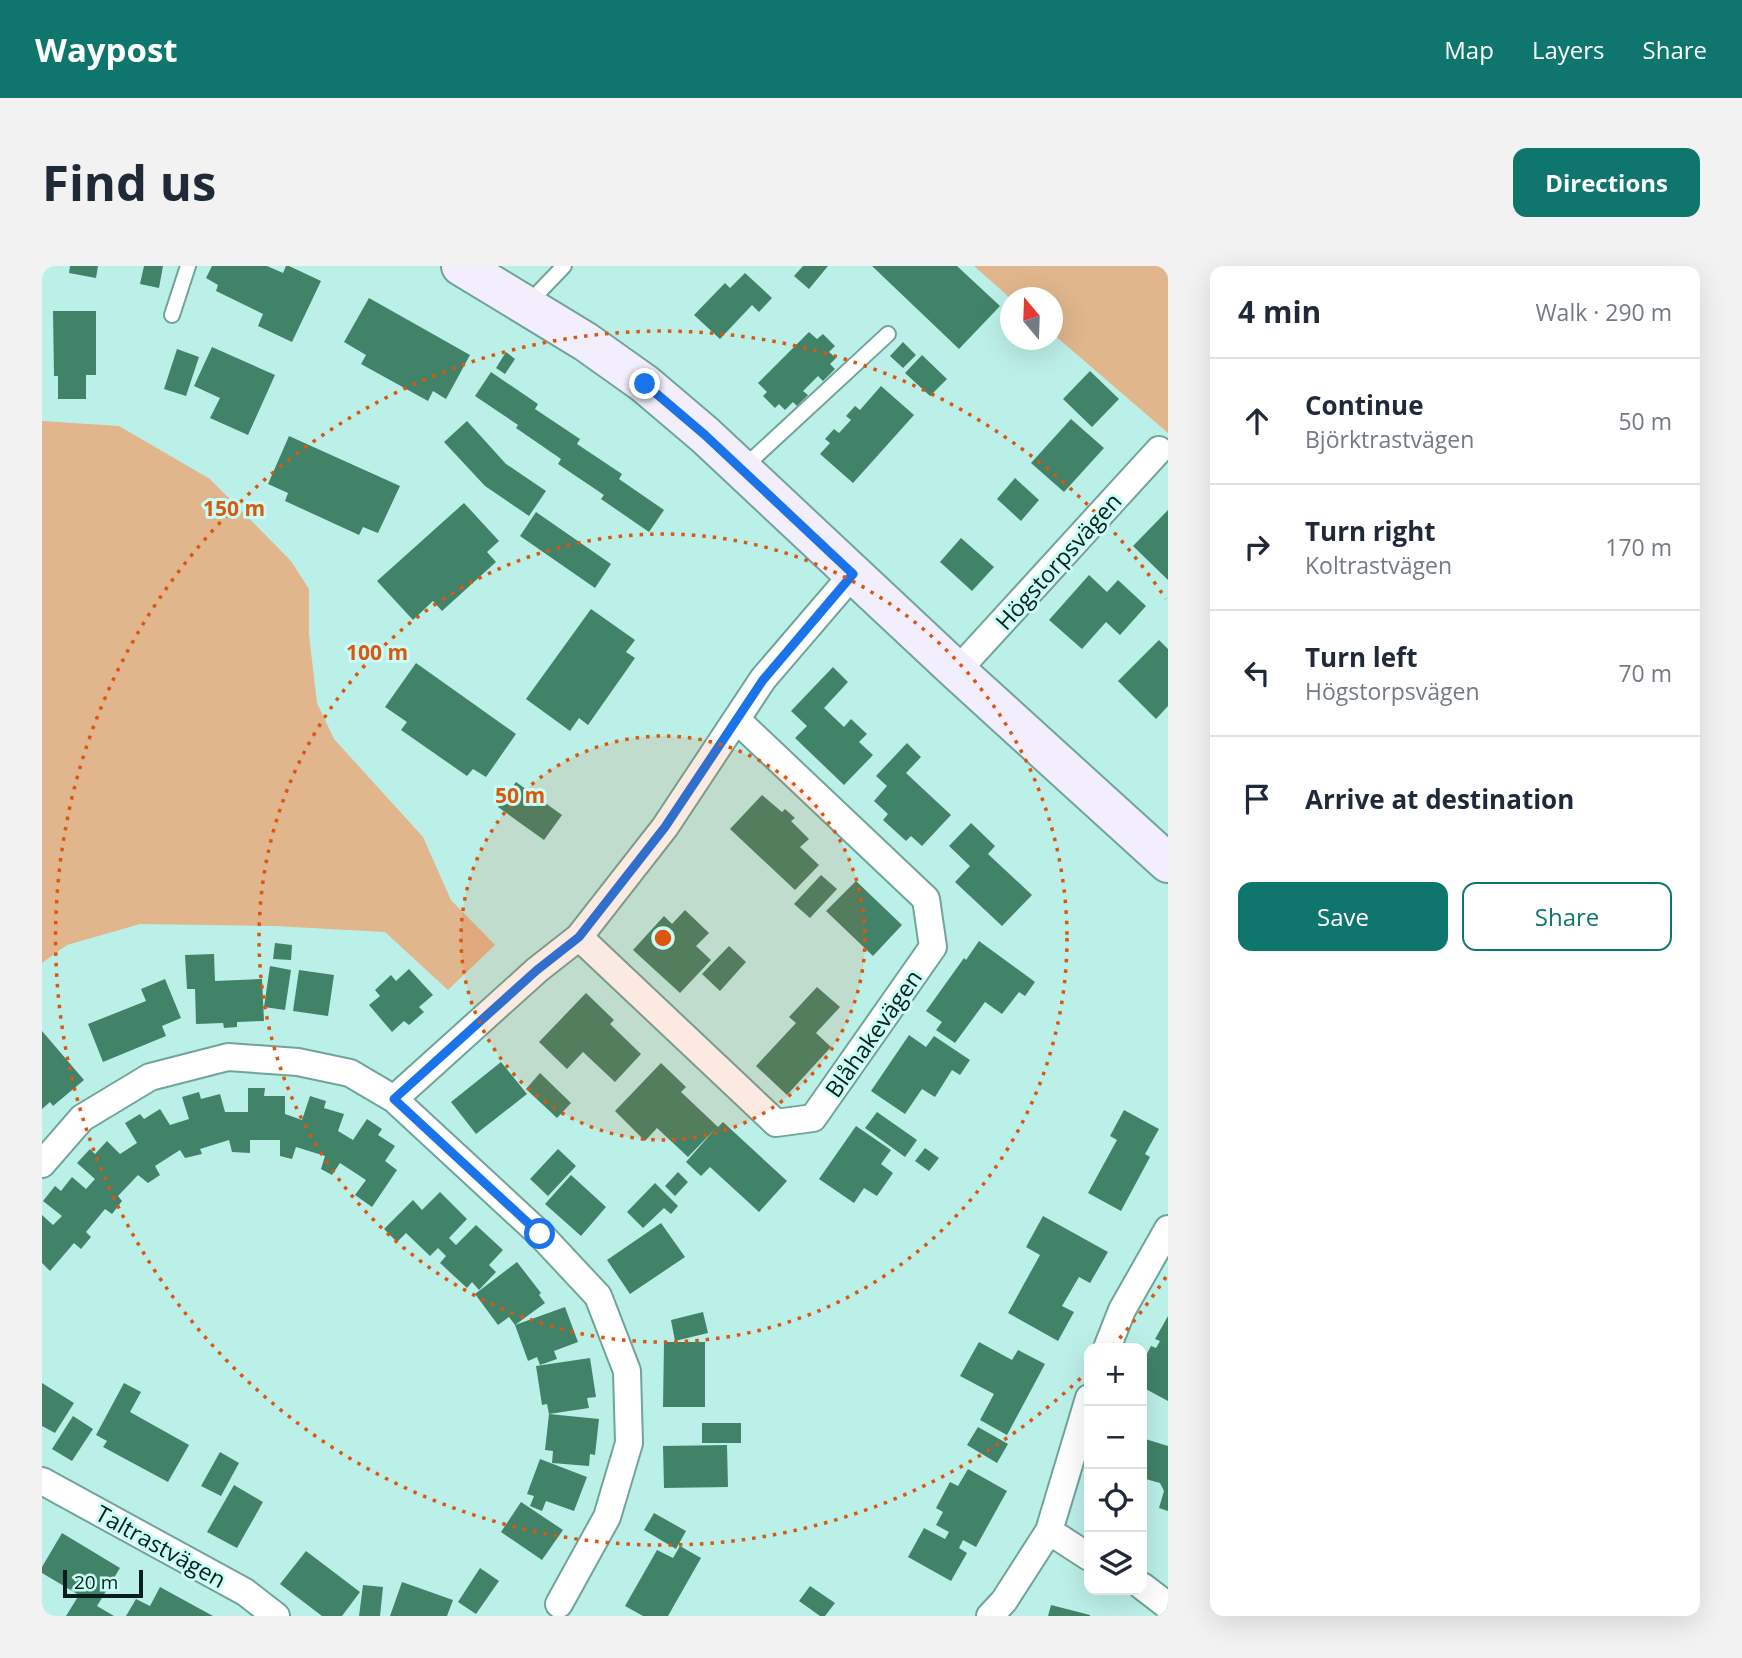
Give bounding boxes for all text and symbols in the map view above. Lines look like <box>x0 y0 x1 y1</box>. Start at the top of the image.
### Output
text: Waypost <box>35 27 178 72</box>
text: Map <box>1444 33 1494 66</box>
text: Layers <box>1532 33 1605 66</box>
text: Share <box>1643 33 1707 66</box>
button: Directions <box>1513 148 1700 217</box>
text: Find us <box>42 149 216 215</box>
north arrow <box>1000 287 1063 350</box>
text: 4 min <box>1238 291 1321 332</box>
text: Walk · 290 m <box>1535 296 1672 328</box>
route end <box>629 368 660 399</box>
text: Continue <box>1305 387 1424 423</box>
icon: ahead <box>1238 402 1276 440</box>
text: 50 m <box>1618 405 1672 437</box>
text: Björktrastvägen <box>1305 423 1474 455</box>
street label: Högstorpsvägen <box>988 485 1128 637</box>
text: 150 m <box>203 494 265 522</box>
text: Turn right <box>1305 513 1436 549</box>
icon: right <box>1238 528 1276 566</box>
text: 170 m <box>1605 531 1672 563</box>
text: Koltrastvägen <box>1305 549 1452 581</box>
text: 100 m <box>346 638 408 666</box>
text: Turn left <box>1305 639 1417 675</box>
icon: left <box>1238 654 1276 692</box>
text: 70 m <box>1618 657 1672 689</box>
text: Högstorpsvägen <box>1305 675 1480 707</box>
icon: arrive <box>1238 780 1276 818</box>
text: 50 m <box>495 781 545 809</box>
text: Arrive at destination <box>1305 781 1574 817</box>
button: Save <box>1238 882 1448 951</box>
button: Share <box>1462 882 1672 951</box>
centre of rings <box>651 926 675 950</box>
street label: Blåhakevägen <box>817 963 929 1103</box>
route start <box>524 1218 555 1249</box>
map controls <box>1084 1343 1147 1595</box>
button: + <box>1084 1343 1147 1406</box>
button: − <box>1084 1406 1147 1469</box>
button: locate <box>1084 1469 1147 1532</box>
street label: Taltrastvägen <box>90 1497 232 1595</box>
button: layers <box>1084 1532 1147 1595</box>
scale bar <box>63 1567 144 1599</box>
text: 20 m <box>74 1569 118 1595</box>

